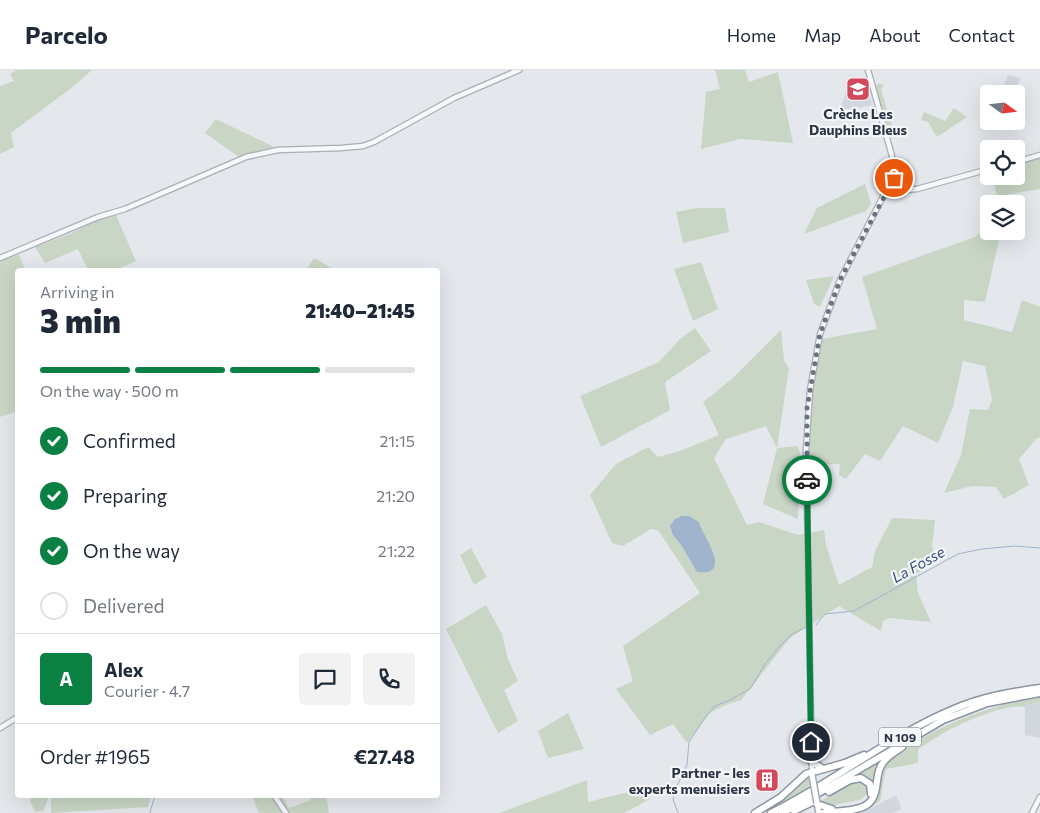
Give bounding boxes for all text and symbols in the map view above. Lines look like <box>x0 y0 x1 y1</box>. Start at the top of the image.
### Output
text: Parcelo <box>25 20 108 49</box>
text: Home <box>727 24 776 46</box>
text: Map <box>804 24 841 46</box>
text: About <box>869 24 921 46</box>
text: Contact <box>949 24 1015 46</box>
school or university icon: Crèche Les Dauphins Bleus <box>845 76 871 102</box>
north arrow <box>980 85 1025 130</box>
map controls <box>980 85 1025 240</box>
place label: Crèche Les Dauphins Bleus <box>809 105 908 138</box>
button: locate <box>980 140 1025 185</box>
pin <box>873 157 915 199</box>
icon: bag <box>880 164 908 192</box>
button: layers <box>980 195 1025 240</box>
text: Arriving in <box>40 282 114 301</box>
text: 21:40–21:45 <box>305 299 415 322</box>
text: 3 min <box>40 300 121 340</box>
text: On the way · 500 m <box>40 381 179 400</box>
icon: check <box>40 427 68 455</box>
text: Confirmed <box>83 429 176 452</box>
text: 21:15 <box>379 431 415 450</box>
courier <box>782 455 832 505</box>
icon: car <box>793 466 821 494</box>
icon: check <box>40 482 68 510</box>
text: Preparing <box>83 484 167 507</box>
text: 21:20 <box>376 486 415 505</box>
icon: check <box>40 537 68 565</box>
text: On the way <box>83 539 180 562</box>
text: 21:22 <box>378 541 415 560</box>
water label: La Fosse <box>888 542 948 586</box>
text: Delivered <box>83 594 164 617</box>
button: chat <box>299 653 351 705</box>
button: phone <box>363 653 415 705</box>
text: Alex <box>104 658 144 681</box>
text: A <box>59 667 73 690</box>
text: Courier · 4.7 <box>104 681 190 700</box>
pin <box>790 721 832 763</box>
icon: home <box>797 728 825 756</box>
road number: N 109 <box>879 728 921 746</box>
text: Order #1965 <box>40 745 150 768</box>
text: €27.48 <box>354 745 415 768</box>
place label: Partner - les experts menuisiers <box>629 764 750 797</box>
building icon: Partner - les experts menuisiers <box>754 767 780 793</box>

